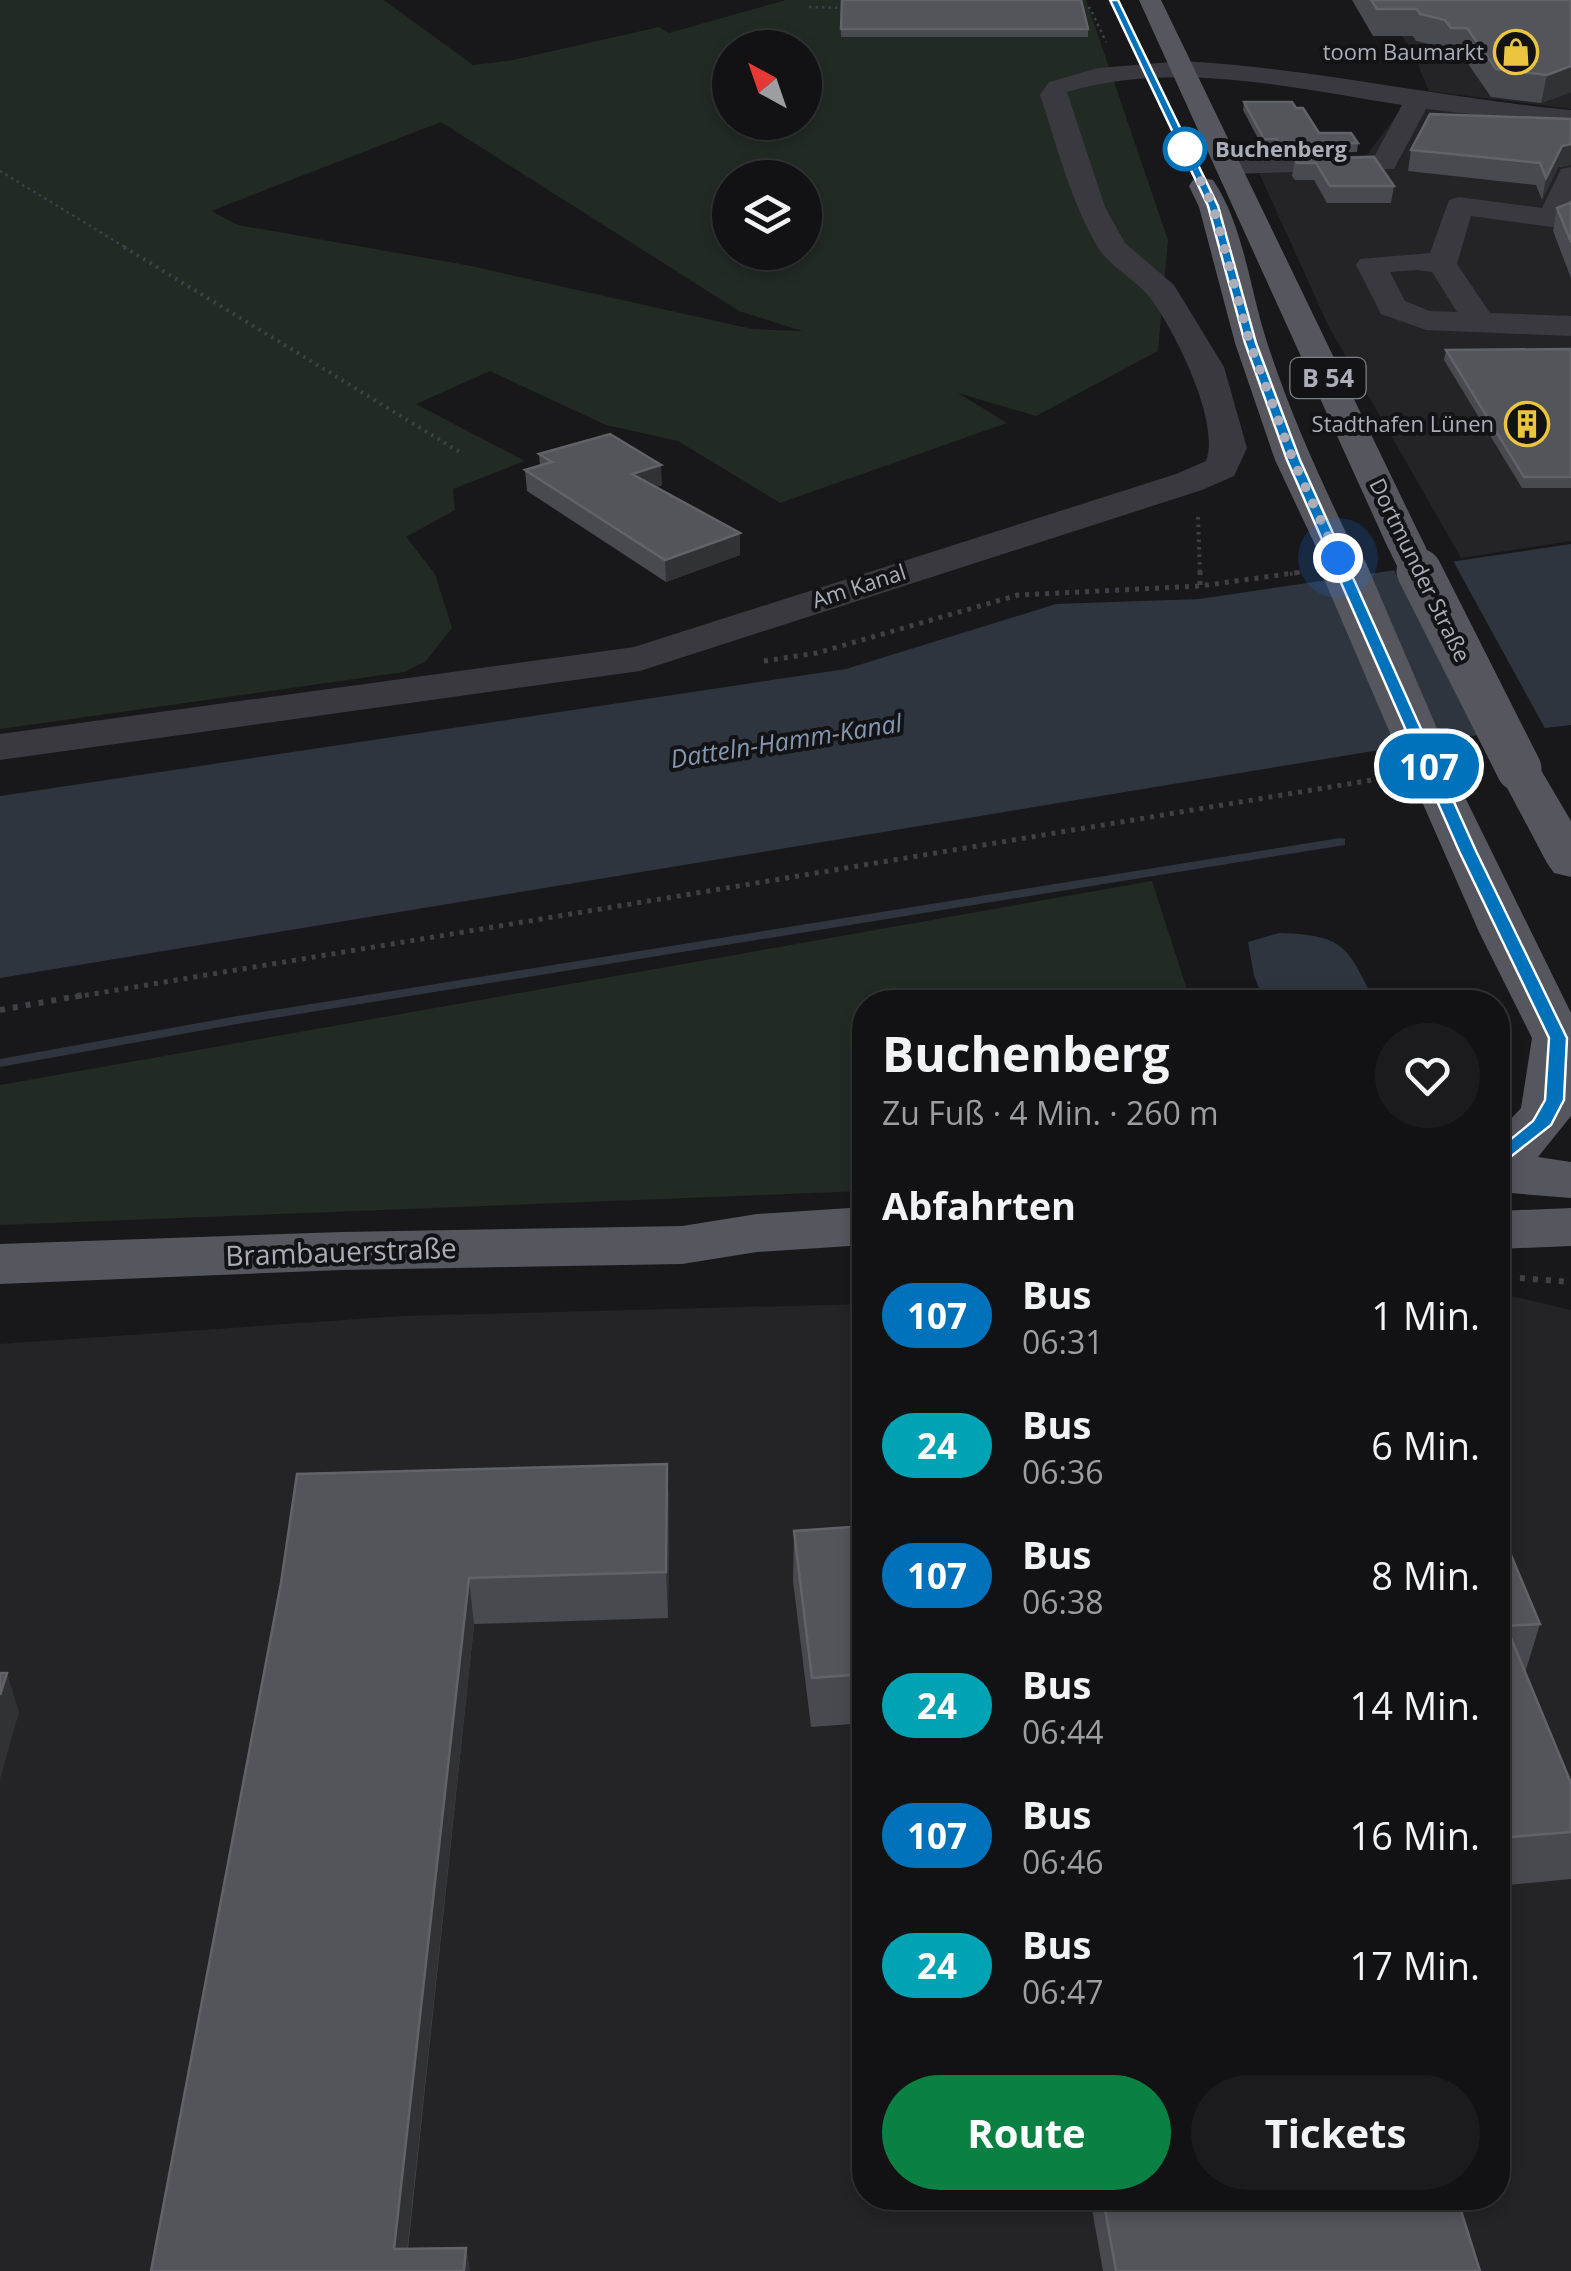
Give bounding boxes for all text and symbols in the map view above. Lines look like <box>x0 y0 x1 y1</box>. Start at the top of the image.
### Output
shop icon: toom Baumarkt <box>1493 29 1539 75</box>
north arrow <box>712 30 822 140</box>
map controls <box>712 30 822 270</box>
place label: toom Baumarkt <box>1323 36 1484 66</box>
marker: Buchenberg <box>1164 128 1206 170</box>
place label: Buchenberg <box>1215 133 1347 163</box>
button: layers <box>712 160 822 270</box>
road number: B 54 <box>1290 358 1366 398</box>
building icon: Stadthafen Lünen <box>1504 401 1550 447</box>
place label: Stadthafen Lünen <box>1312 408 1494 438</box>
street label: Dortmunder Straße <box>1363 473 1478 667</box>
your location <box>1313 533 1363 583</box>
street label: Am Kanal <box>808 556 909 614</box>
water label: Datteln-Hamm-Kanal <box>668 705 905 775</box>
line badge: 107 <box>1372 734 1486 798</box>
text: 107 <box>1399 743 1459 790</box>
text: Buchenberg <box>882 1021 1170 1086</box>
button: heart <box>1375 1023 1480 1128</box>
text: Zu Fuß · 4 Min. · 260 m <box>882 1091 1219 1134</box>
text: Abfahrten <box>882 1179 1076 1231</box>
street label: Brambauerstraße <box>225 1228 457 1274</box>
text: Bus <box>1022 1268 1091 1320</box>
text: 1 Min. <box>1371 1289 1480 1341</box>
text: 107 <box>907 1292 967 1339</box>
text: 06:31 <box>1022 1320 1104 1363</box>
text: Bus <box>1022 1398 1091 1450</box>
text: 6 Min. <box>1371 1419 1480 1471</box>
text: 24 <box>917 1422 957 1469</box>
text: 06:36 <box>1022 1450 1104 1493</box>
text: Bus <box>1022 1528 1091 1580</box>
text: 8 Min. <box>1371 1549 1480 1601</box>
text: 107 <box>907 1552 967 1599</box>
text: 06:38 <box>1022 1580 1104 1623</box>
text: Bus <box>1022 1658 1091 1710</box>
text: 14 Min. <box>1350 1679 1480 1731</box>
text: 24 <box>917 1682 957 1729</box>
text: 06:44 <box>1022 1710 1104 1753</box>
text: Bus <box>1022 1788 1091 1840</box>
text: 16 Min. <box>1350 1809 1480 1861</box>
text: 107 <box>907 1812 967 1859</box>
text: 06:46 <box>1022 1840 1104 1883</box>
text: Bus <box>1022 1918 1091 1970</box>
text: 17 Min. <box>1350 1939 1480 1991</box>
text: 24 <box>917 1942 957 1989</box>
text: 06:47 <box>1022 1970 1104 2013</box>
button: Route <box>882 2075 1171 2190</box>
button: Tickets <box>1191 2075 1480 2190</box>

